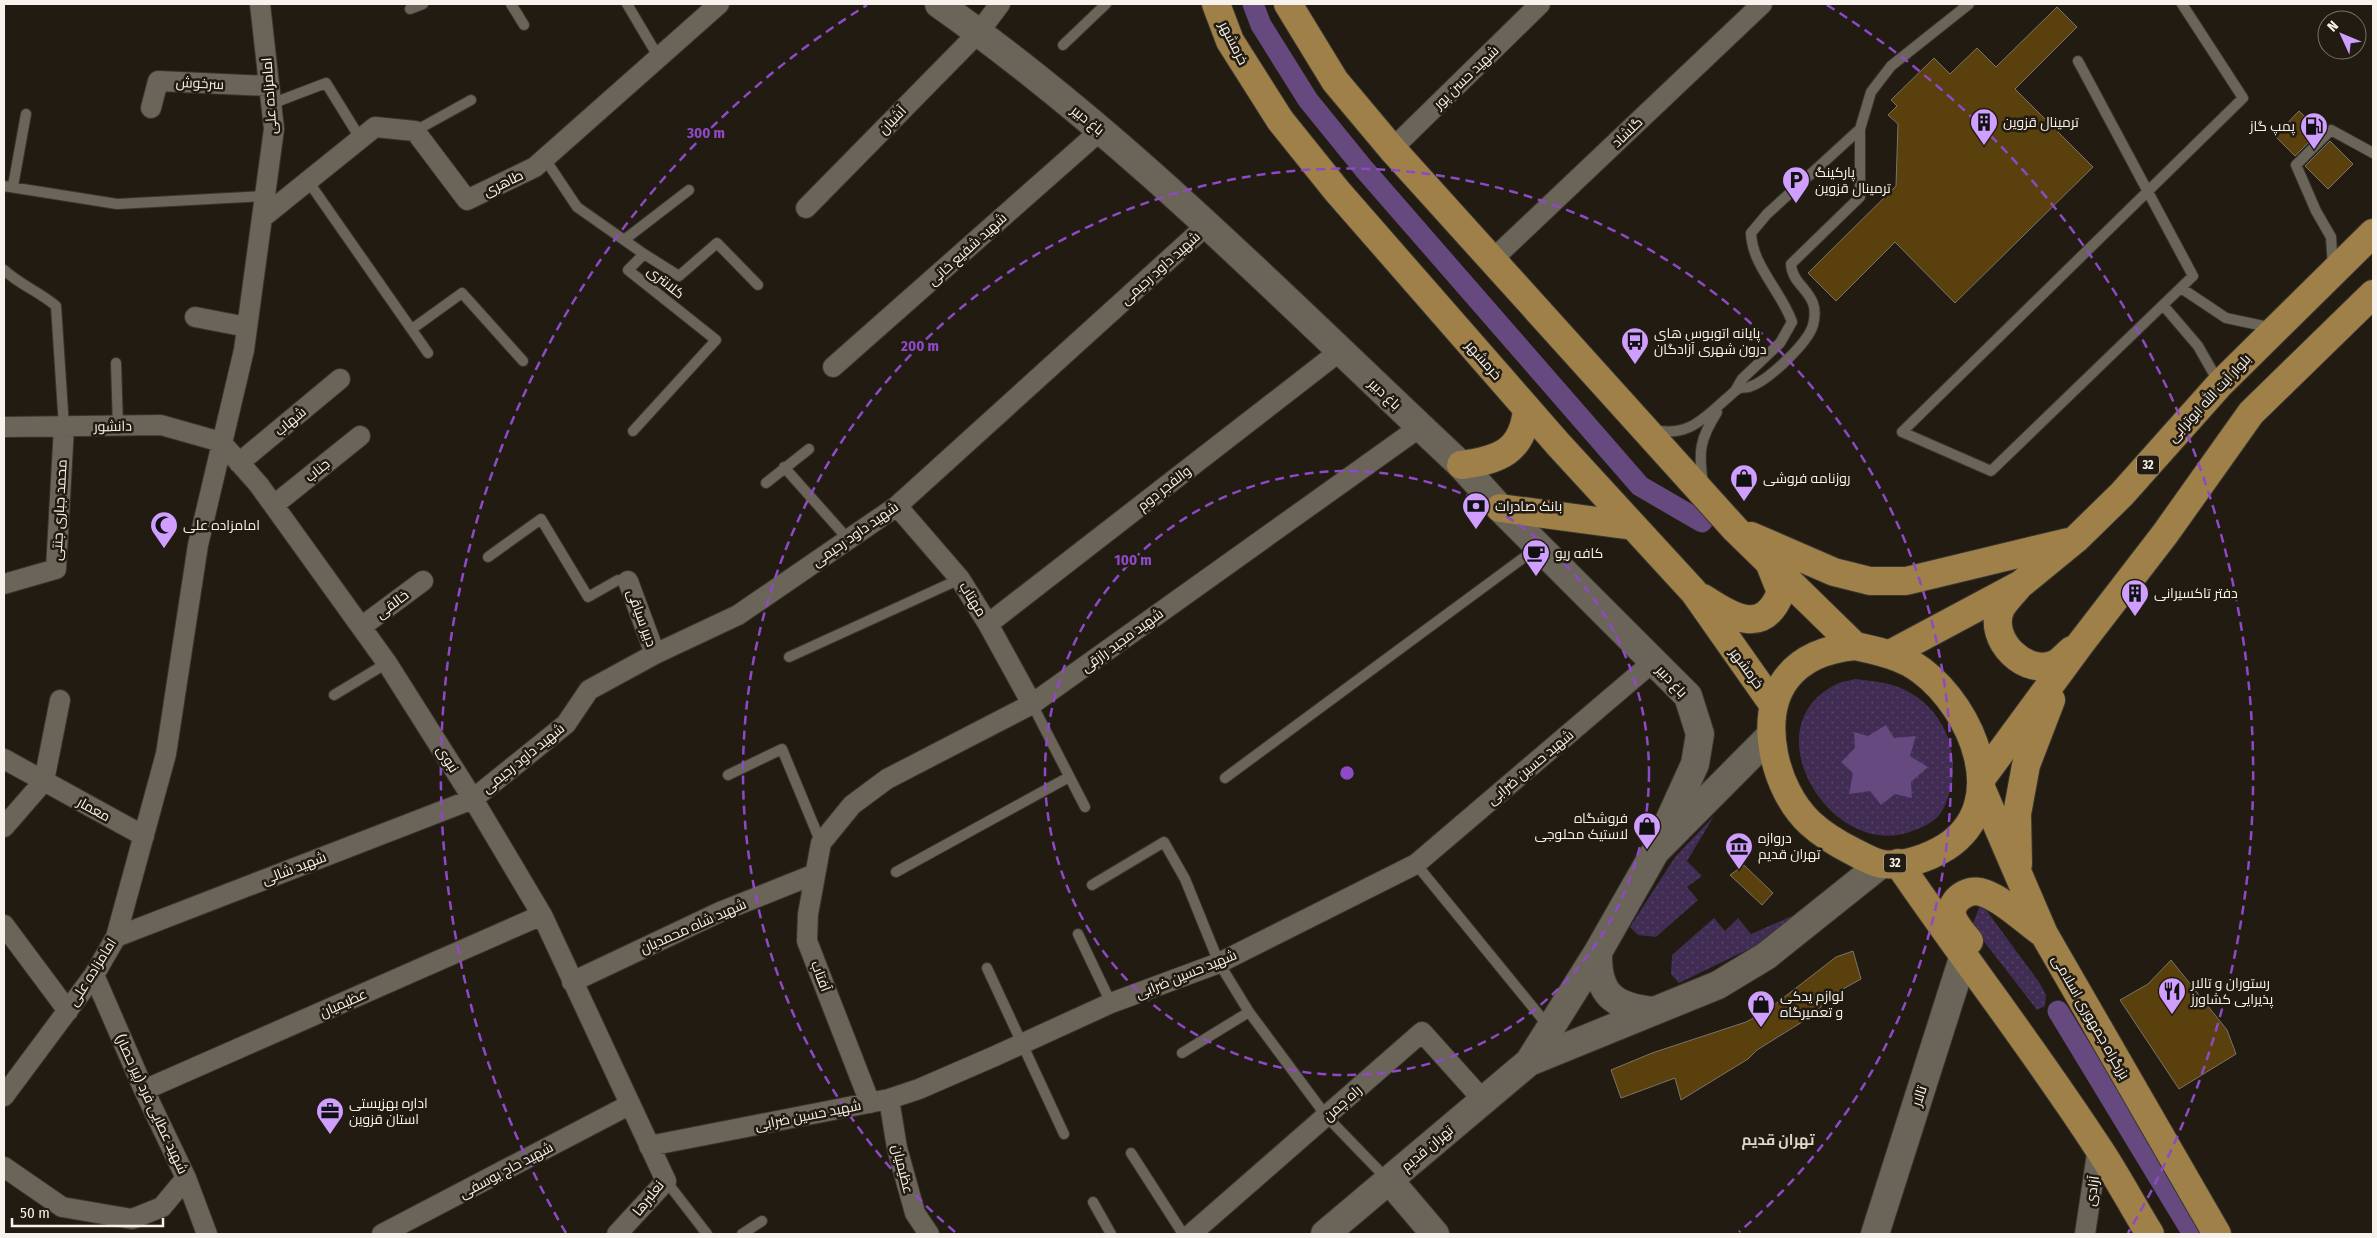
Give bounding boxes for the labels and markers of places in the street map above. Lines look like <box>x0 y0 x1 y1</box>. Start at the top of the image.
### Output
building icon: ترمینال قزوین <box>1969 107 1999 146</box>
fuel station icon: پمپ گاز <box>2299 111 2329 150</box>
place label: ترمینال قزوین <box>2003 114 2079 131</box>
place label: پمپ گاز <box>2249 118 2295 136</box>
place label: پارکینگ ترمینال قزوین <box>1815 164 1891 197</box>
parking icon: پارکینگ ترمینال قزوین <box>1781 165 1811 204</box>
place label: پایانه اتوبوس های درون شهری آزادگان <box>1654 325 1766 358</box>
bus stop icon: پایانه اتوبوس های درون شهری آزادگان <box>1620 326 1650 365</box>
shop icon: روزنامه فروشی <box>1729 463 1759 502</box>
place label: روزنامه فروشی <box>1763 470 1851 487</box>
bank icon: بانک صادرات <box>1461 491 1491 530</box>
place label: بانک صادرات <box>1495 498 1562 515</box>
mosque icon: امامزاده علی <box>149 510 179 549</box>
place label: امامزاده علی <box>183 517 260 534</box>
cafe icon: کافه ریو <box>1521 538 1551 577</box>
place label: کافه ریو <box>1555 545 1603 562</box>
building icon: دفتر تاکسیرانی <box>2120 578 2150 617</box>
place label: دفتر تاکسیرانی <box>2154 585 2238 602</box>
centre of rings <box>1338 764 1356 782</box>
place label: فروشگاه لاستیک محلوجی <box>1534 810 1628 843</box>
shop icon: فروشگاه لاستیک محلوجی <box>1632 811 1662 850</box>
place label: دروازه تهران قدیم <box>1758 830 1821 864</box>
museum icon: دروازه تهران قدیم <box>1724 831 1754 870</box>
place label: رستوران و تالار پذیرایی کشاورز <box>2190 975 2274 1009</box>
restaurant icon: رستوران و تالار پذیرایی کشاورز <box>2157 976 2187 1015</box>
place label: لوازم یدکی و تعمیرگاه <box>1780 988 1844 1021</box>
shop icon: لوازم یدکی و تعمیرگاه <box>1746 989 1776 1028</box>
place label: اداره بهزیستی استان قزوین <box>349 1095 428 1128</box>
office icon: اداره بهزیستی استان قزوین <box>315 1096 345 1135</box>

